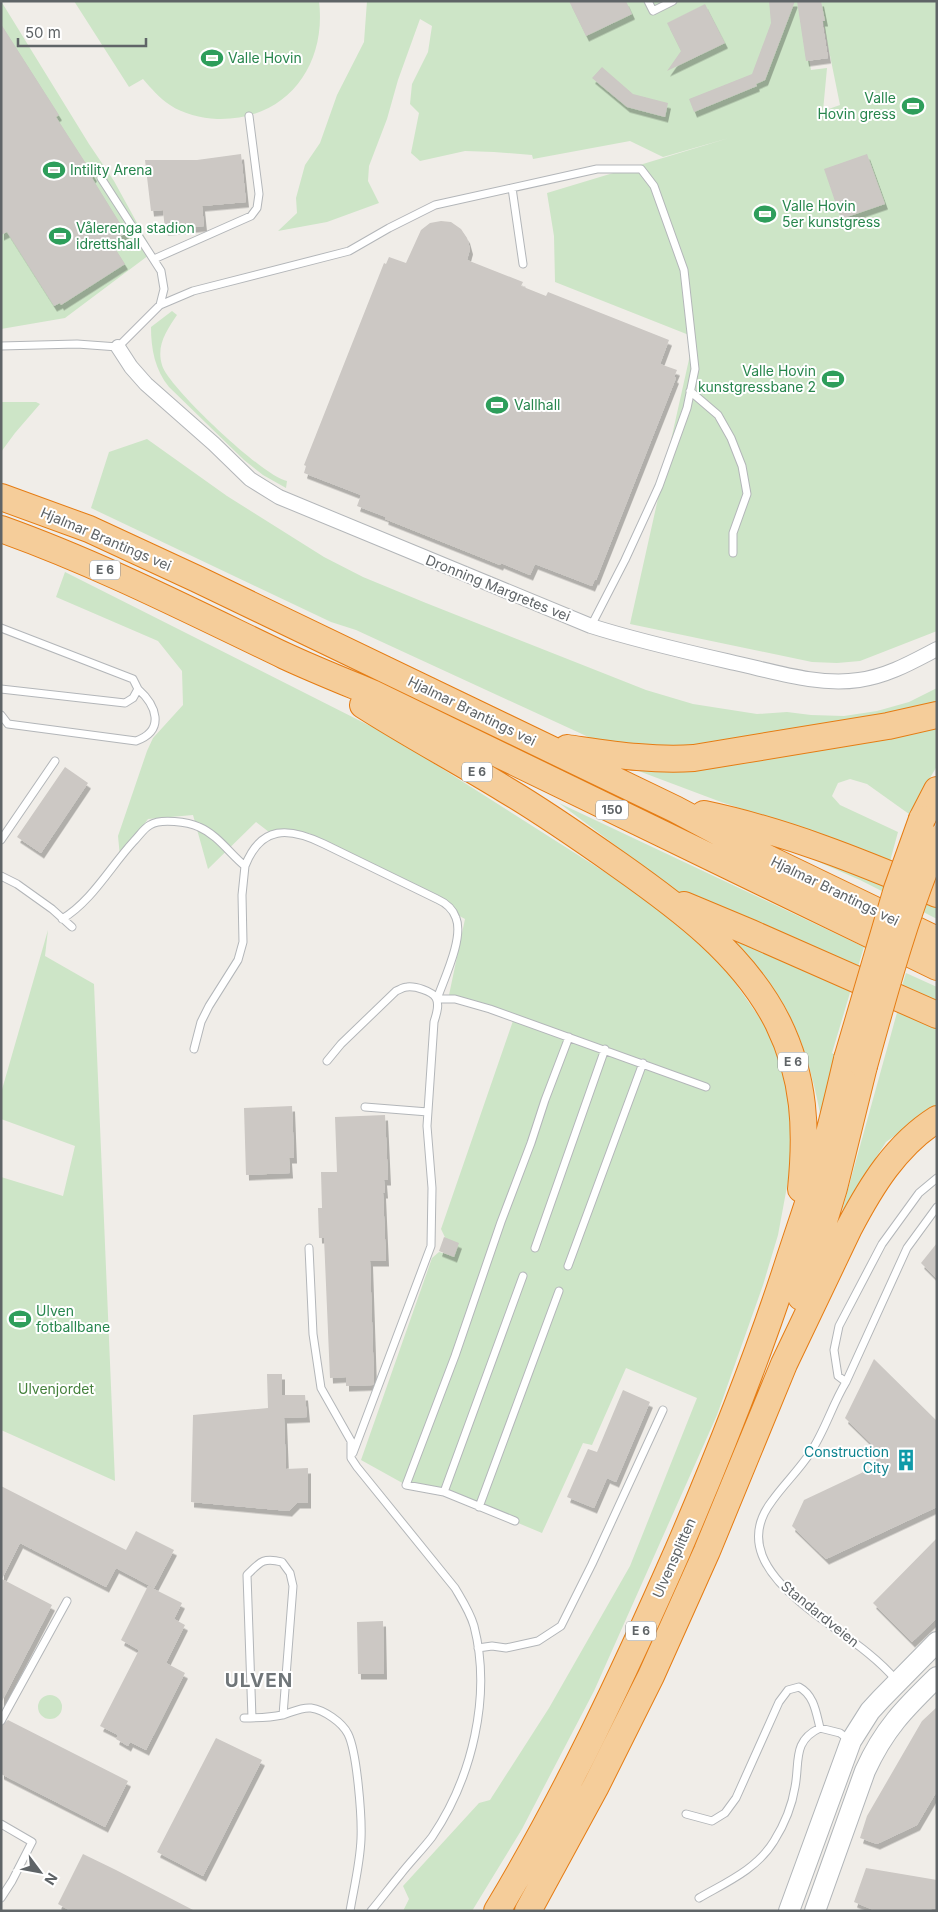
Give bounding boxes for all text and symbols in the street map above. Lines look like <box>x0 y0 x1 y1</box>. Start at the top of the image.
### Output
scale bar <box>18 15 145 47</box>
text: 50 m <box>25 23 61 42</box>
sports icon: Valle Hovin <box>199 45 225 71</box>
place label: Valle Hovin <box>228 49 302 66</box>
place label: Valle Hovin gress <box>817 89 896 122</box>
sports icon: Valle Hovin gress <box>900 93 926 119</box>
sports icon: Intility Arena <box>41 157 67 183</box>
place label: Intility Arena <box>70 161 152 178</box>
place label: Valle Hovin 5er kunstgress <box>782 197 881 230</box>
sports icon: Valle Hovin 5er kunstgress <box>752 201 778 227</box>
place label: Vålerenga stadion idrettshall <box>76 219 195 252</box>
sports icon: Vålerenga stadion idrettshall <box>47 223 73 249</box>
place label: Valle Hovin kunstgressbane 2 <box>698 362 816 395</box>
sports icon: Valle Hovin kunstgressbane 2 <box>820 366 846 392</box>
sports icon: Vallhall <box>484 392 510 418</box>
place label: Vallhall <box>514 396 561 413</box>
street label: Hjalmar Brantings vei <box>38 503 174 574</box>
street label: Dronning Margretes vei <box>423 551 573 624</box>
road number: E 6 <box>90 560 120 580</box>
street label: Hjalmar Brantings vei <box>405 672 539 749</box>
road number: E 6 <box>462 762 492 782</box>
road number: 150 <box>596 800 628 820</box>
street label: Hjalmar Brantings vei <box>768 852 902 929</box>
road number: E 6 <box>778 1052 808 1072</box>
place label: Ulven fotballbane <box>36 1302 110 1335</box>
sports icon: Ulven fotballbane <box>7 1306 33 1332</box>
park label: Ulvenjordet <box>18 1380 94 1397</box>
place label: Construction City <box>804 1443 889 1476</box>
building icon: Construction City <box>893 1447 919 1473</box>
street label: Ulvensplitten <box>648 1515 699 1600</box>
street label: Standardveien <box>778 1577 863 1650</box>
road number: E 6 <box>626 1622 656 1640</box>
district label: ULVEN <box>225 1669 293 1692</box>
north arrow <box>15 1847 65 1897</box>
text: N <box>41 1870 61 1888</box>

